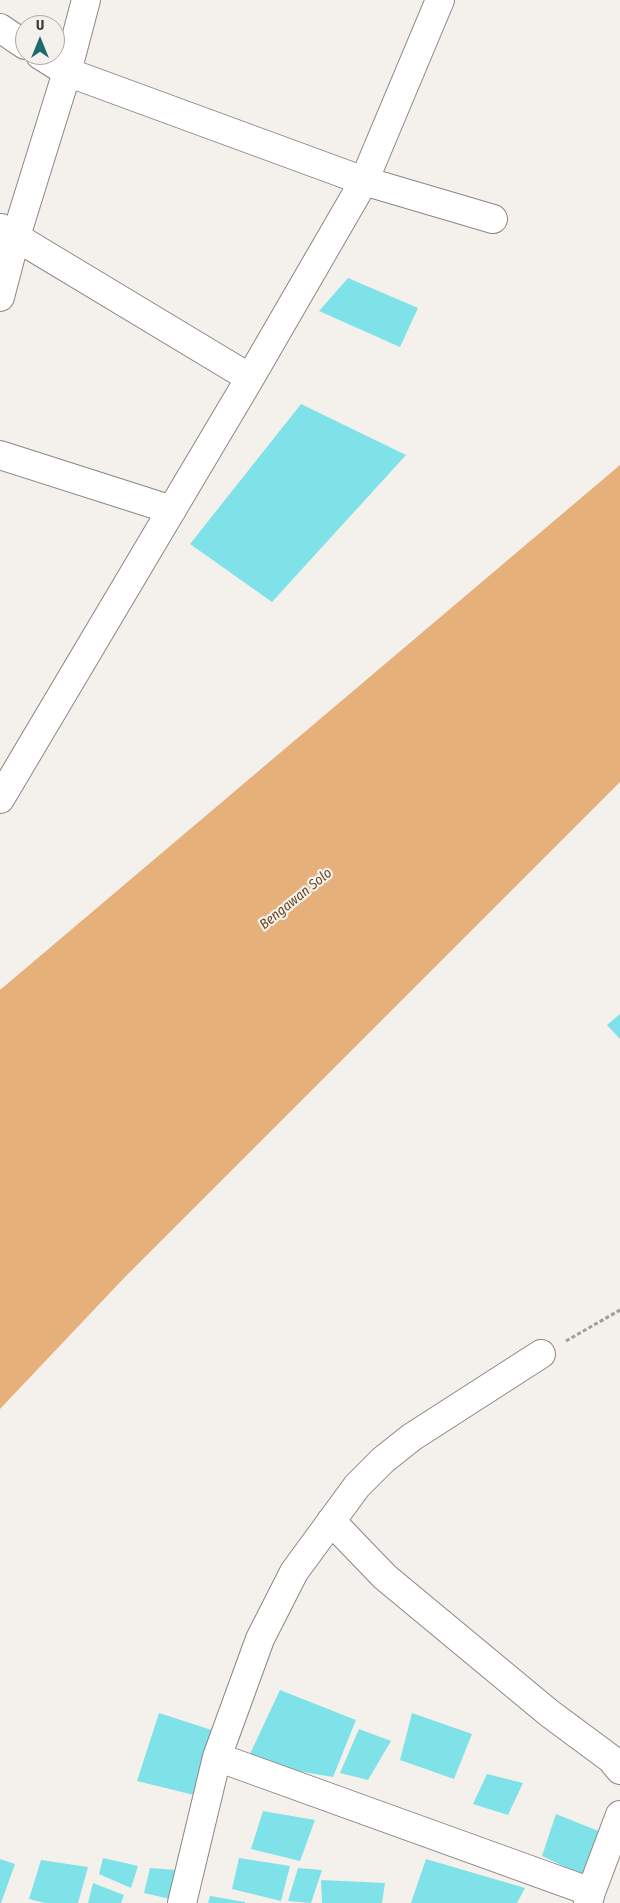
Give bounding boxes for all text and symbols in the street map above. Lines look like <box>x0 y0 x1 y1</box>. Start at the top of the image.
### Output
north arrow <box>15 15 65 65</box>
text: U <box>36 17 44 34</box>
water label: Bengawan Solo <box>256 865 336 933</box>

